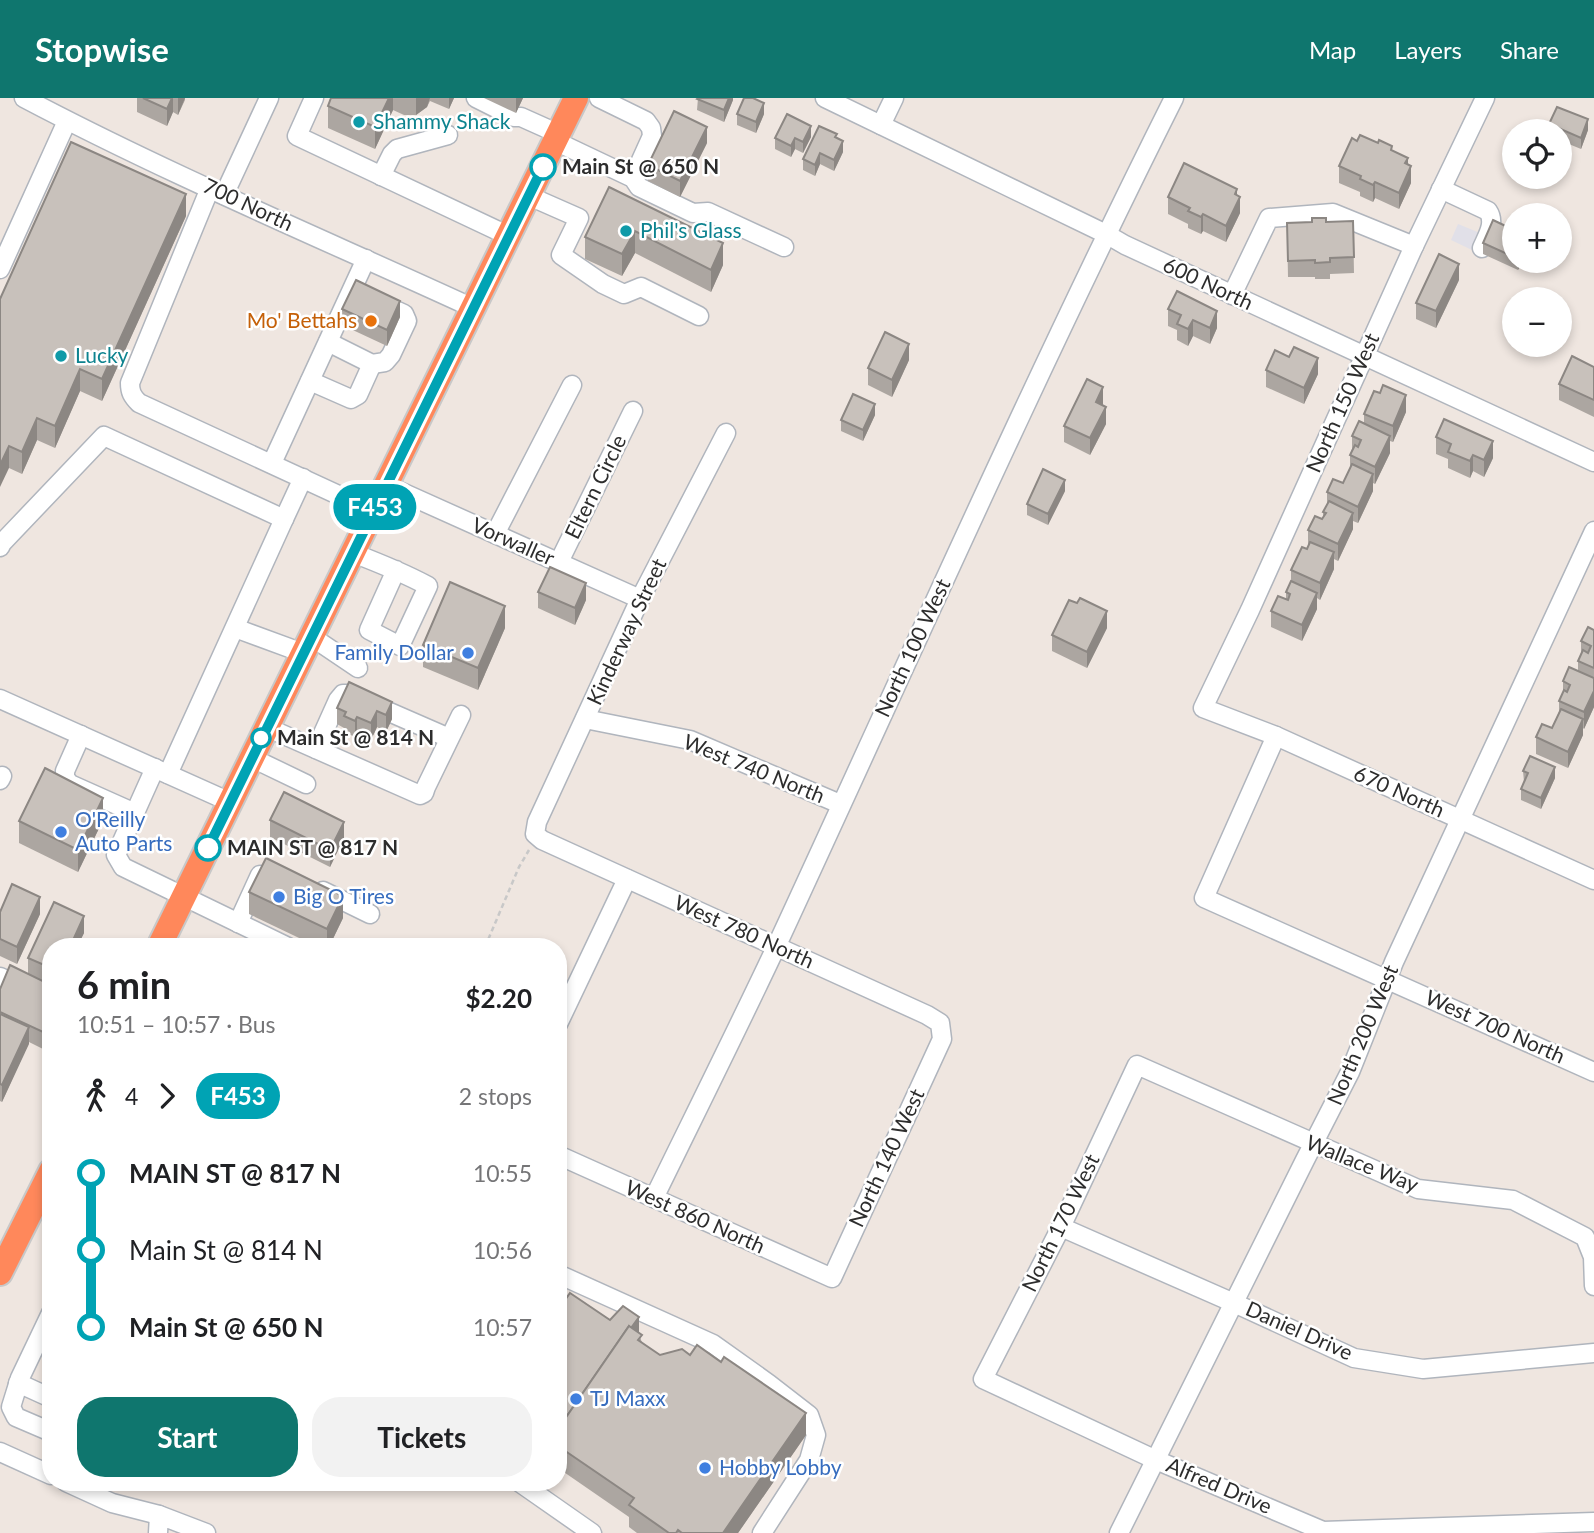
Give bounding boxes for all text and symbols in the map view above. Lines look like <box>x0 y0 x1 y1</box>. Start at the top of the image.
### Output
text: Stopwise <box>35 29 169 69</box>
text: Map <box>1309 35 1356 64</box>
text: Layers <box>1394 35 1462 64</box>
text: Share <box>1500 35 1559 64</box>
place label: Shammy Shack <box>373 108 511 133</box>
marker: Shammy Shack <box>351 114 367 130</box>
map controls <box>1502 119 1572 357</box>
button: locate <box>1502 119 1572 189</box>
place label: Main St @ 650 N <box>562 153 719 178</box>
marker: Main St @ 650 N <box>530 154 556 180</box>
street label: 700 North <box>200 172 298 235</box>
button: + <box>1502 203 1572 273</box>
place label: Phil's Glass <box>640 217 742 242</box>
marker: Phil's Glass <box>618 223 634 239</box>
street label: 600 North <box>1160 251 1258 314</box>
button: − <box>1502 287 1572 357</box>
place label: Mo' Bettahs <box>247 307 357 332</box>
marker: Mo' Bettahs <box>363 313 379 329</box>
street label: North 150 West <box>1300 328 1384 476</box>
place label: Lucky <box>75 342 129 367</box>
marker: Lucky <box>53 348 69 364</box>
street label: Eltern Circle <box>559 430 631 542</box>
line badge: F453 <box>326 484 424 530</box>
text: F453 <box>347 492 403 521</box>
street label: Vorwaller <box>468 511 559 570</box>
street label: Kinderway Street <box>581 554 671 709</box>
street label: North 100 West <box>869 574 955 721</box>
place label: Family Dollar <box>335 639 454 664</box>
marker: Family Dollar <box>460 645 476 661</box>
place label: Main St @ 814 N <box>277 724 434 749</box>
marker: Main St @ 814 N <box>251 728 271 748</box>
street label: West 740 North <box>680 728 829 807</box>
street label: 670 North <box>1350 760 1449 822</box>
place label: O'Reilly Auto Parts <box>75 806 172 855</box>
marker: O'Reilly Auto Parts <box>53 824 69 840</box>
place label: MAIN ST @ 817 N <box>227 834 398 859</box>
marker: MAIN ST @ 817 N <box>195 835 221 861</box>
place label: Big O Tires <box>293 883 394 908</box>
marker: Big O Tires <box>271 889 287 905</box>
street label: West 780 North <box>671 889 818 973</box>
street label: North 200 West <box>1321 960 1403 1108</box>
text: 6 min <box>77 961 171 1007</box>
text: $2.20 <box>466 982 532 1014</box>
street label: West 700 North <box>1422 984 1569 1068</box>
text: 10:51 – 10:57 · Bus <box>77 1010 276 1038</box>
icon: walk <box>77 1077 115 1115</box>
icon: forward <box>148 1077 186 1115</box>
text: F453 <box>210 1081 266 1110</box>
text: 4 <box>125 1082 138 1110</box>
text: 2 stops <box>459 1082 532 1110</box>
street label: North 140 West <box>843 1084 929 1231</box>
street label: Wallace Way <box>1303 1129 1423 1197</box>
street label: North 170 West <box>1016 1149 1104 1295</box>
text: MAIN ST @ 817 N <box>129 1157 341 1189</box>
text: 10:55 <box>473 1159 532 1187</box>
street label: West 860 North <box>622 1174 769 1258</box>
text: Main St @ 814 N <box>129 1234 323 1266</box>
text: 10:56 <box>473 1236 532 1264</box>
street label: Daniel Drive <box>1242 1295 1357 1364</box>
text: Main St @ 650 N <box>129 1311 324 1343</box>
text: 10:57 <box>473 1313 532 1341</box>
place label: TJ Maxx <box>590 1385 666 1410</box>
marker: TJ Maxx <box>568 1391 584 1407</box>
button: Start <box>77 1397 298 1477</box>
button: Tickets <box>312 1397 532 1477</box>
street label: Alfred Drive <box>1163 1451 1276 1518</box>
place label: Hobby Lobby <box>719 1454 842 1479</box>
marker: Hobby Lobby <box>697 1460 713 1476</box>

